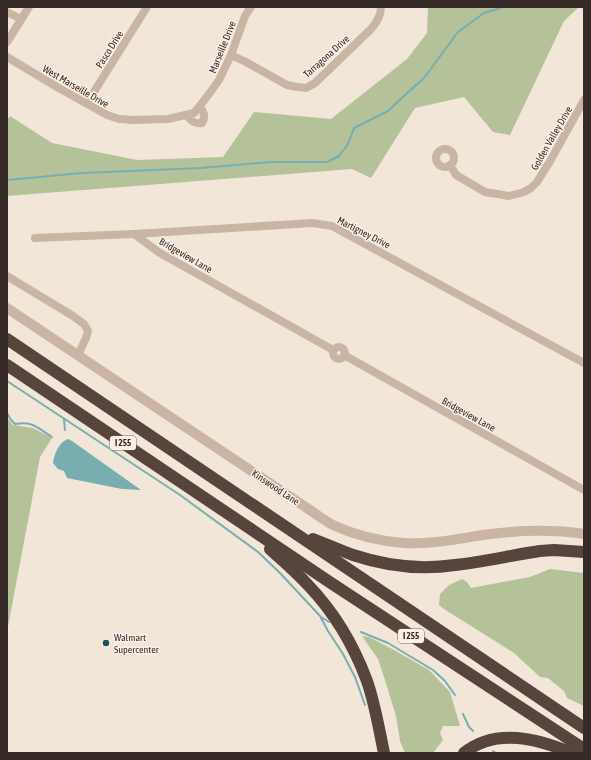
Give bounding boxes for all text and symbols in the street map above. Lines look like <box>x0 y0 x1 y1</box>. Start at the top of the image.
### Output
street label: Marseille Drive <box>207 19 238 75</box>
street label: Pasco Drive <box>94 28 125 70</box>
street label: Tarragona Drive <box>301 33 352 80</box>
street label: West Marseille Drive <box>41 63 111 110</box>
street label: Golden Valley Drive <box>529 104 574 172</box>
street label: Martigney Drive <box>335 214 392 251</box>
street label: Bridgeview Lane <box>157 236 215 275</box>
street label: Bridgeview Lane <box>440 395 498 434</box>
road number: I 255 <box>110 436 136 450</box>
street label: Kinswood Lane <box>250 468 302 508</box>
road number: I 255 <box>398 629 424 643</box>
place label: Walmart Supercenter <box>114 632 160 655</box>
marker: Walmart Supercenter <box>101 638 111 648</box>

